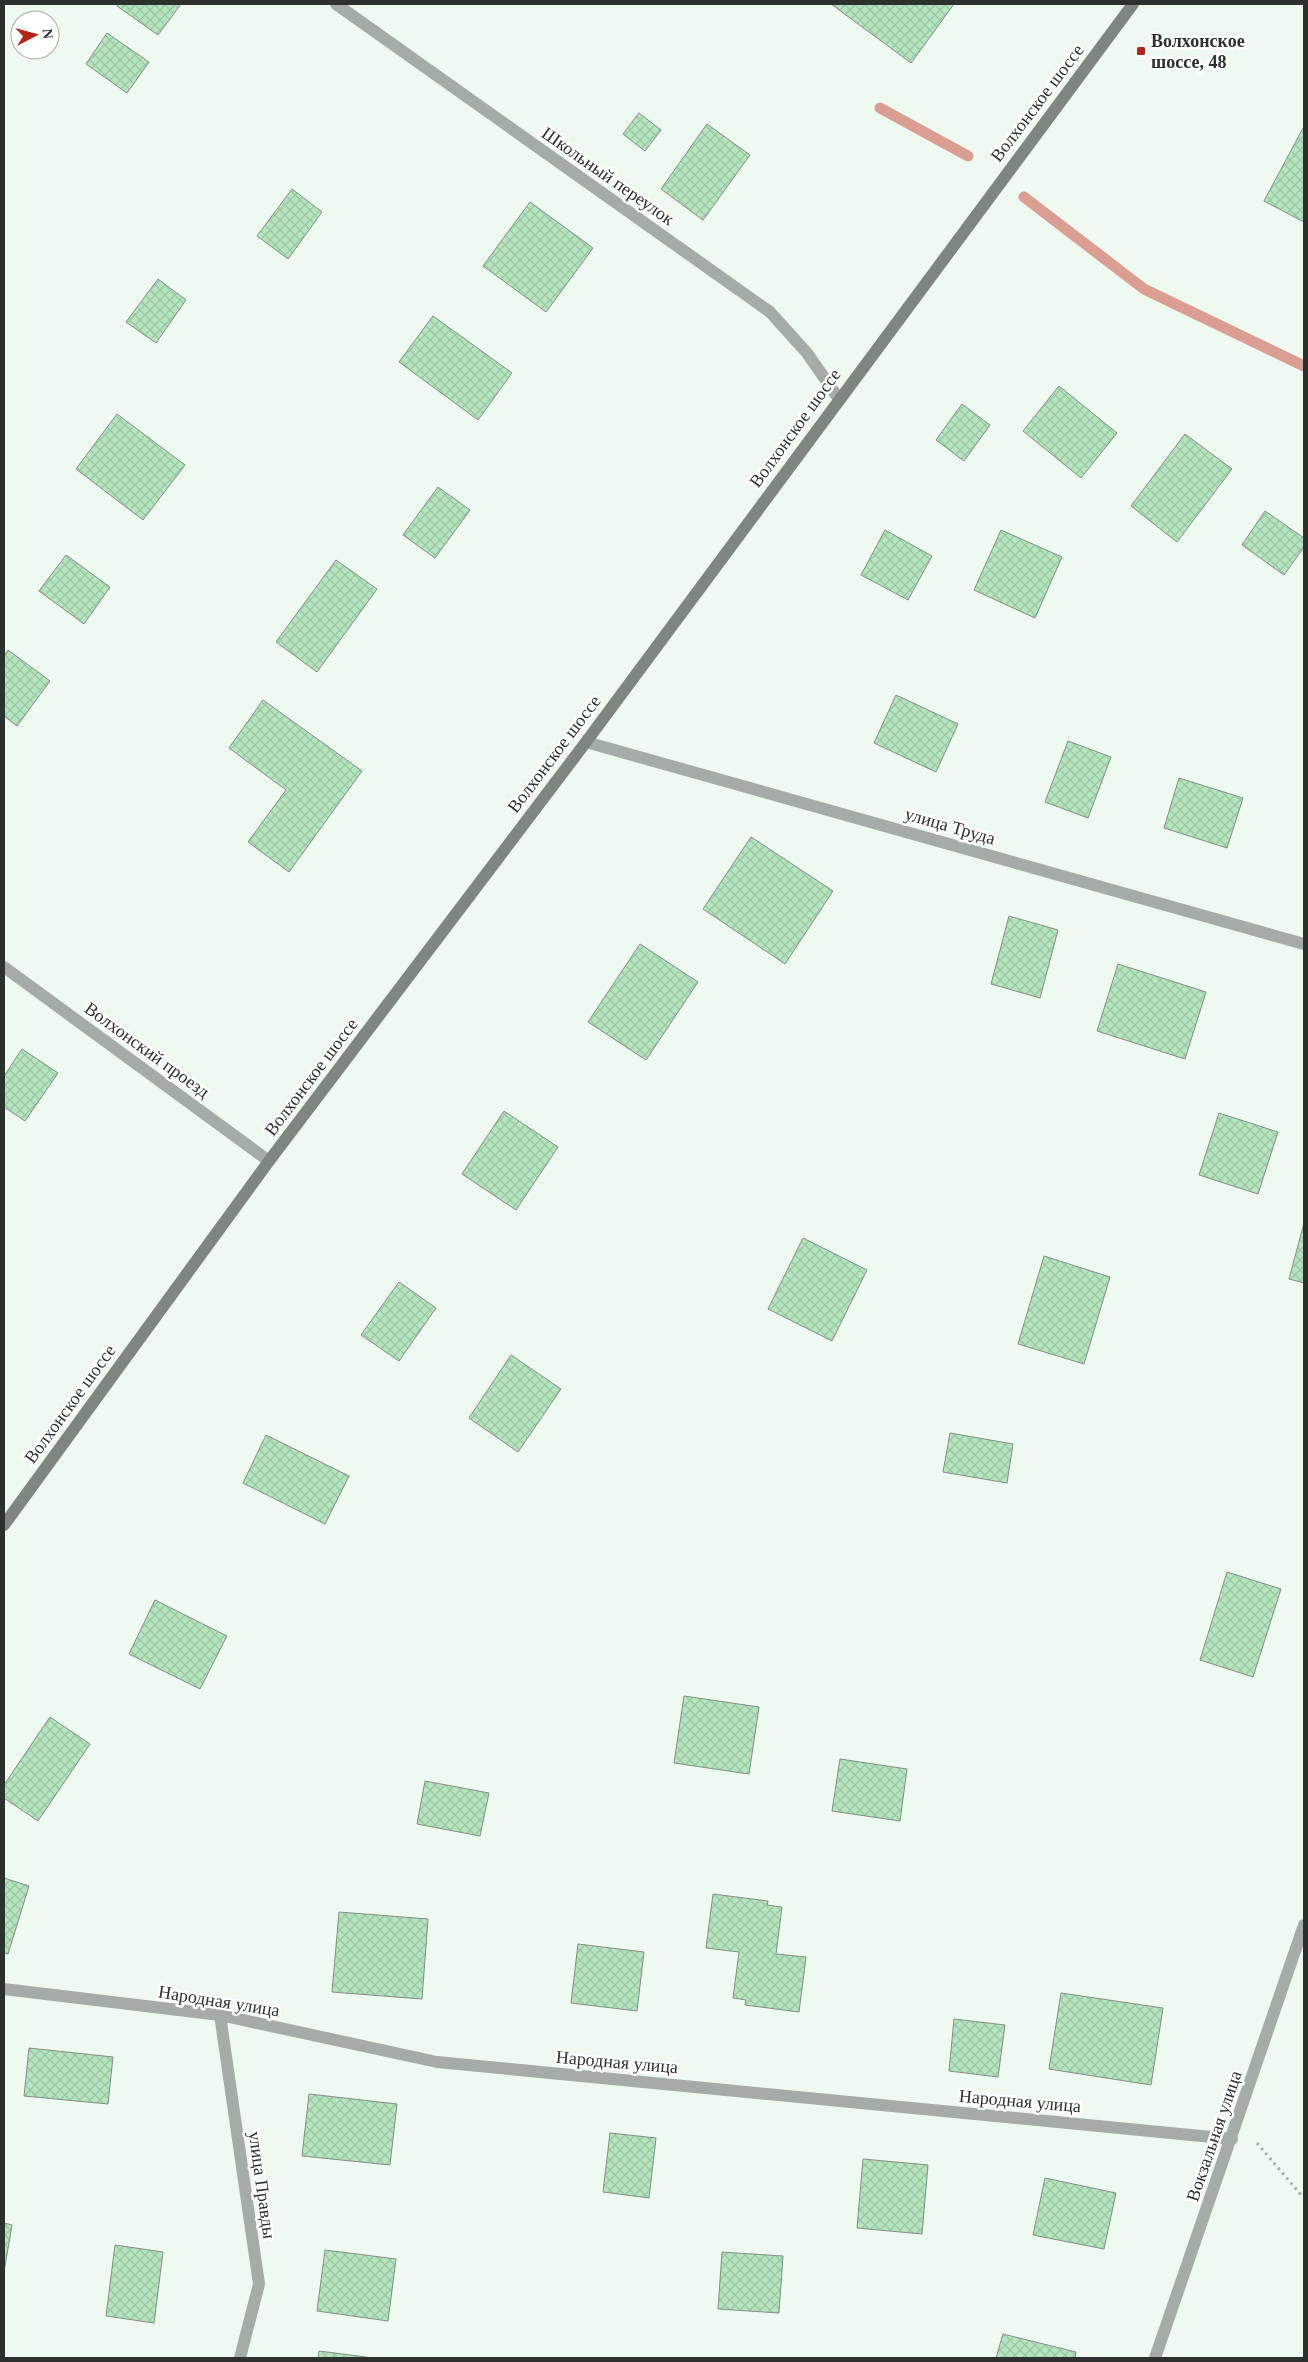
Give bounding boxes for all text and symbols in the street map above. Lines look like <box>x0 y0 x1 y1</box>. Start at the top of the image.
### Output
north arrow <box>10 10 60 60</box>
text: N <box>39 28 55 40</box>
place label: Волхонское шоссе, 48 <box>1151 31 1245 72</box>
street label: Волхонское шоссе <box>986 40 1088 166</box>
marker: Волхонское шоссе, 48 <box>1135 45 1147 57</box>
street label: Школьный переулок <box>538 123 678 229</box>
street label: Волхонское шоссе <box>745 365 845 491</box>
street label: Волхонское шоссе <box>503 691 605 817</box>
street label: улица Труда <box>903 804 997 848</box>
street label: Волхонский проезд <box>81 998 213 1102</box>
street label: Волхонское шоссе <box>260 1014 362 1140</box>
street label: Волхонское шоссе <box>20 1341 120 1467</box>
street label: Народная улица <box>157 1982 281 2020</box>
street label: Народная улица <box>555 2047 679 2077</box>
street label: Вокзальная улица <box>1182 2068 1246 2204</box>
street label: Народная улица <box>958 2086 1082 2116</box>
street label: улица Правды <box>245 2130 279 2240</box>

